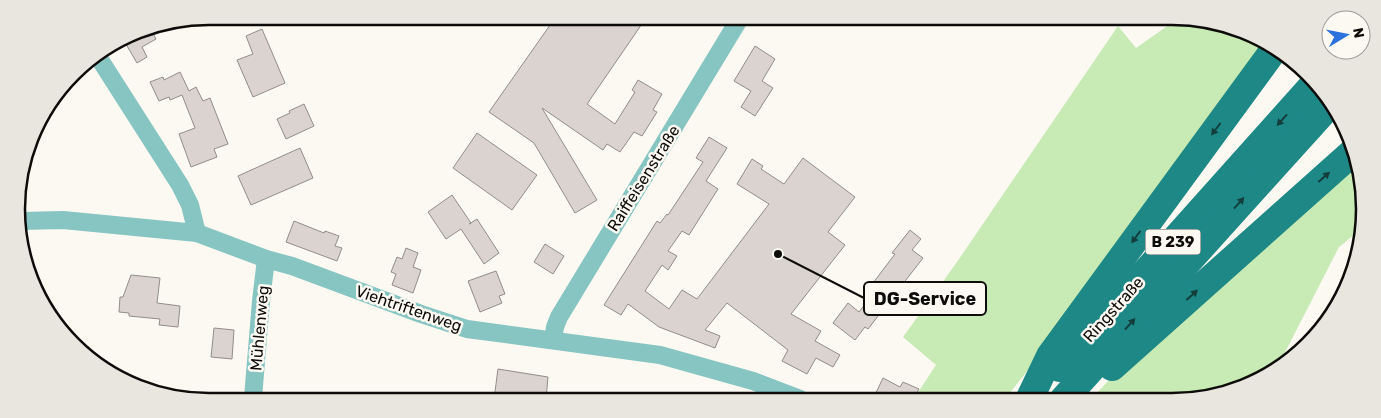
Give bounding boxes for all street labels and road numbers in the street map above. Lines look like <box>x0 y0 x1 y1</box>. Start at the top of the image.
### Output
street label: Raiffeisenstraße <box>603 122 684 235</box>
road number: B 239 <box>1146 230 1200 254</box>
street label: Ringstraße <box>1079 273 1148 346</box>
street label: Viehtriftenweg <box>353 281 464 336</box>
street label: Mühlenweg <box>246 285 273 372</box>

